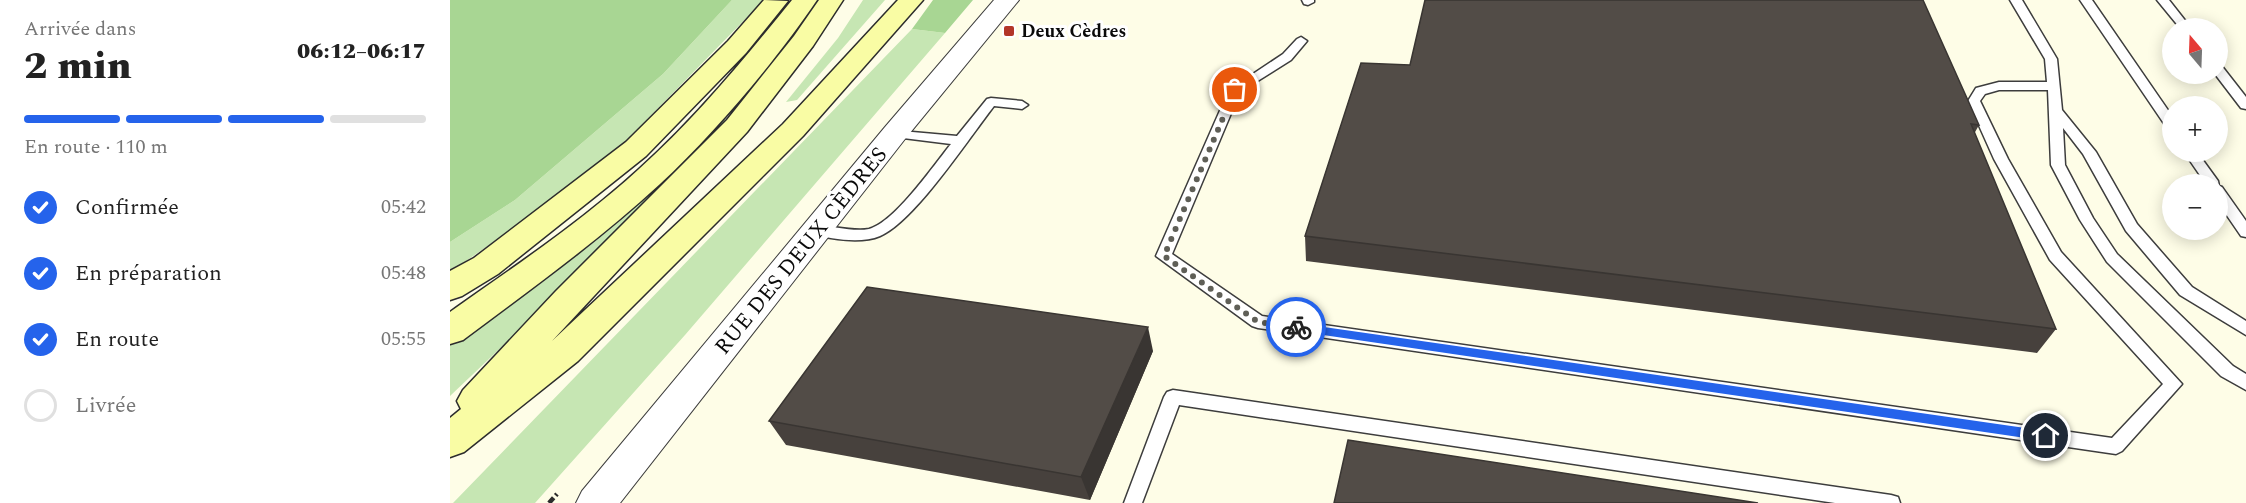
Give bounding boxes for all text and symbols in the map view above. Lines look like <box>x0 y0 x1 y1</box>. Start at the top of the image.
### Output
text: Arrivée dans <box>24 14 136 44</box>
place label: Deux Cèdres <box>1021 18 1126 45</box>
north arrow <box>2162 18 2228 84</box>
map controls <box>2162 18 2228 240</box>
marker: Deux Cèdres <box>1002 24 1016 38</box>
text: 06:12–06:17 <box>297 35 426 68</box>
text: 2 min <box>24 37 132 96</box>
pin <box>1209 64 1260 115</box>
icon: bag <box>1218 73 1251 106</box>
button: + <box>2162 96 2228 162</box>
text: En route · 110 m <box>24 132 168 162</box>
street label: RUE DES DEUX CÈDRES <box>707 140 896 362</box>
button: − <box>2162 174 2228 240</box>
icon: check <box>24 191 57 224</box>
text: Confirmée <box>75 191 179 224</box>
text: 05:42 <box>381 192 426 222</box>
icon: check <box>24 257 57 290</box>
text: En préparation <box>75 257 222 290</box>
text: 05:48 <box>381 258 426 288</box>
courier <box>1266 297 1326 357</box>
icon: bike <box>1280 311 1313 344</box>
icon: check <box>24 323 57 356</box>
text: En route <box>75 323 159 356</box>
text: 05:55 <box>381 324 426 354</box>
text: Livrée <box>75 389 136 422</box>
pin <box>2020 410 2071 461</box>
icon: home <box>2029 419 2062 452</box>

